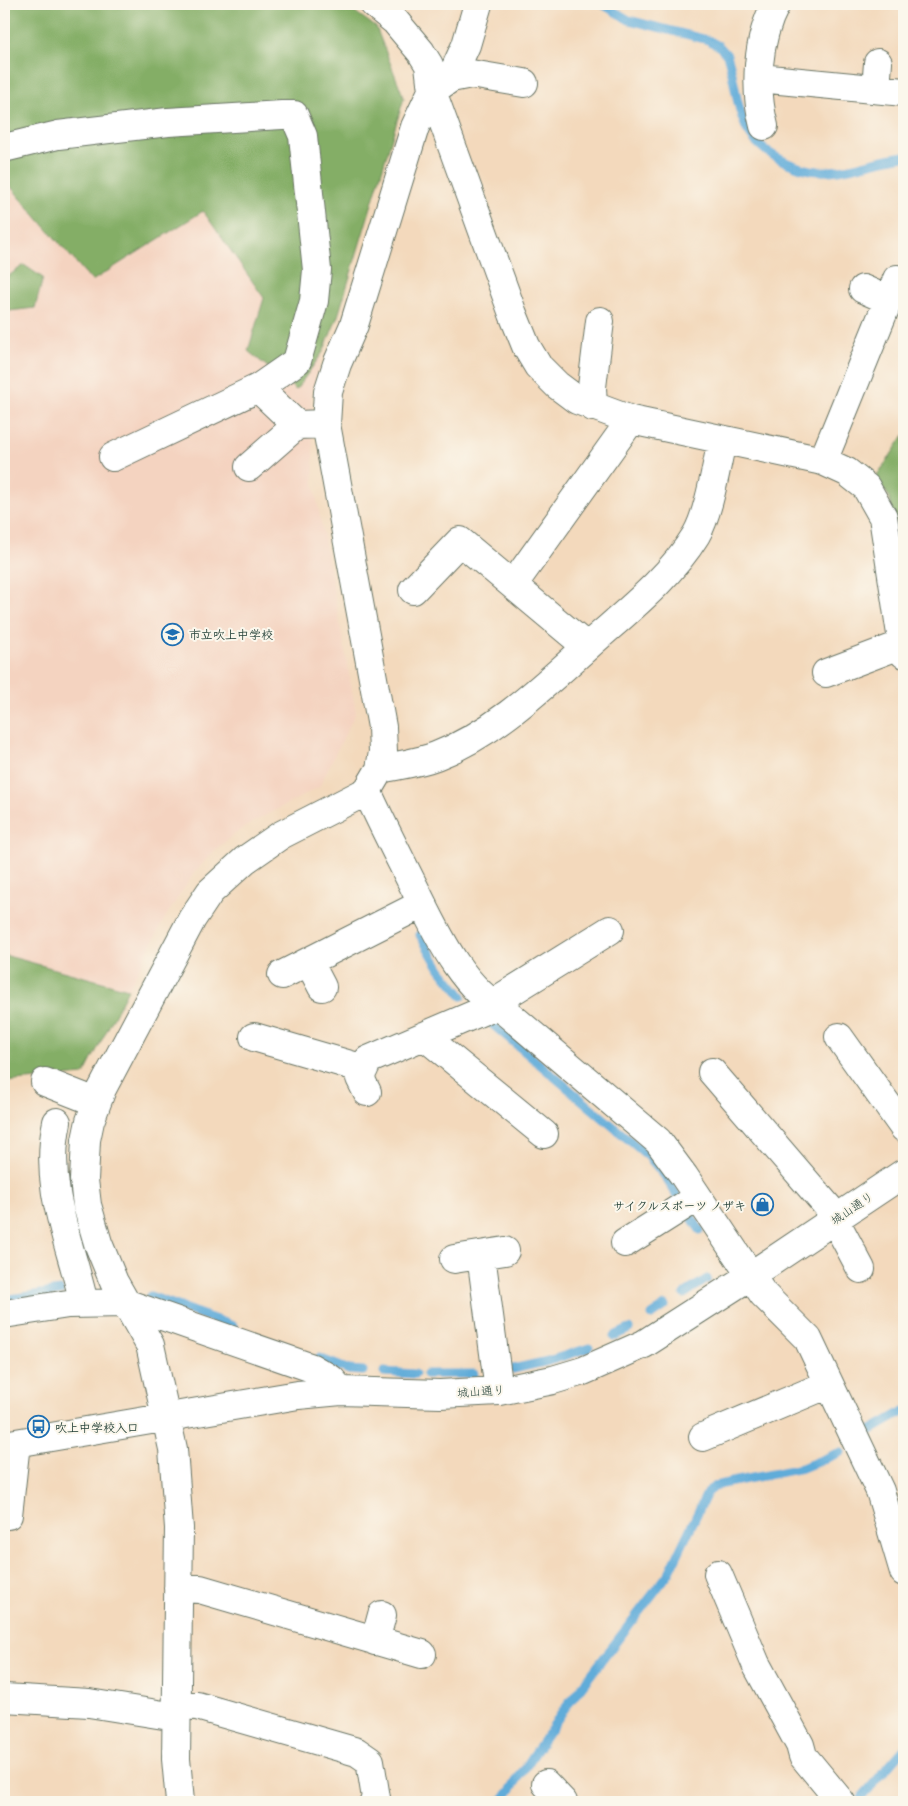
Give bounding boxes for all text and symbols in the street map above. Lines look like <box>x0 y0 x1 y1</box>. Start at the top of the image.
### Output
school or university icon: 市立吹上中学校 <box>161 622 185 646</box>
place label: 市立吹上中学校 <box>189 627 273 642</box>
street label: 城山通り <box>828 1188 876 1228</box>
shop icon: サイクルスポーツ ノザキ <box>750 1193 774 1217</box>
place label: サイクルスポーツ ノザキ <box>613 1198 746 1213</box>
street label: 城山通り <box>457 1382 505 1400</box>
bus stop icon: 吹上中学校入口 <box>27 1415 51 1439</box>
place label: 吹上中学校入口 <box>55 1420 139 1435</box>

